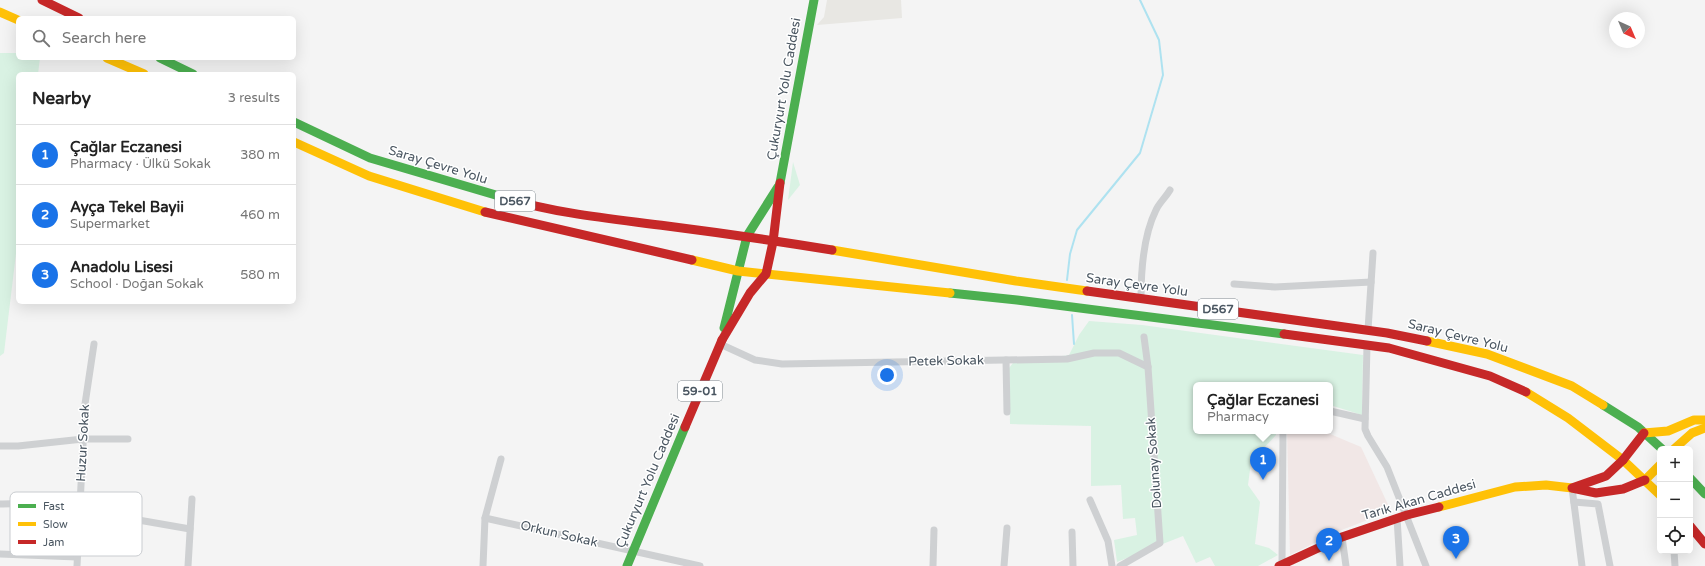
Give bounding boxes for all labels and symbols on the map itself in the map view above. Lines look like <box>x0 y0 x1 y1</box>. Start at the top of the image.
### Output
north arrow <box>1609 12 1645 48</box>
street label: Çukuryurt Yolu Caddesi <box>764 17 804 161</box>
street label: Saray Çevre Yolu <box>387 142 489 188</box>
road number: D567 <box>495 191 535 211</box>
street label: Saray Çevre Yolu <box>1085 270 1189 300</box>
road number: D567 <box>1198 299 1238 319</box>
street label: Saray Çevre Yolu <box>1406 316 1510 356</box>
street label: Petek Sokak <box>908 352 984 370</box>
your location <box>877 365 897 385</box>
road number: 59-01 <box>678 381 722 401</box>
street label: Huzur Sokak <box>73 404 93 482</box>
street label: Çukuryurt Yolu Caddesi <box>612 411 684 551</box>
street label: Dolunay Sokak <box>1143 417 1165 509</box>
pin: 1 <box>1250 447 1276 480</box>
street label: Tarık Akan Caddesi <box>1360 476 1478 524</box>
legend <box>10 492 142 556</box>
text: Fast <box>43 500 64 513</box>
street label: Orkun Sokak <box>519 517 599 551</box>
text: Slow <box>43 518 68 531</box>
pin: 3 <box>1443 526 1469 559</box>
pin: 2 <box>1316 528 1342 561</box>
text: Jam <box>43 536 64 549</box>

